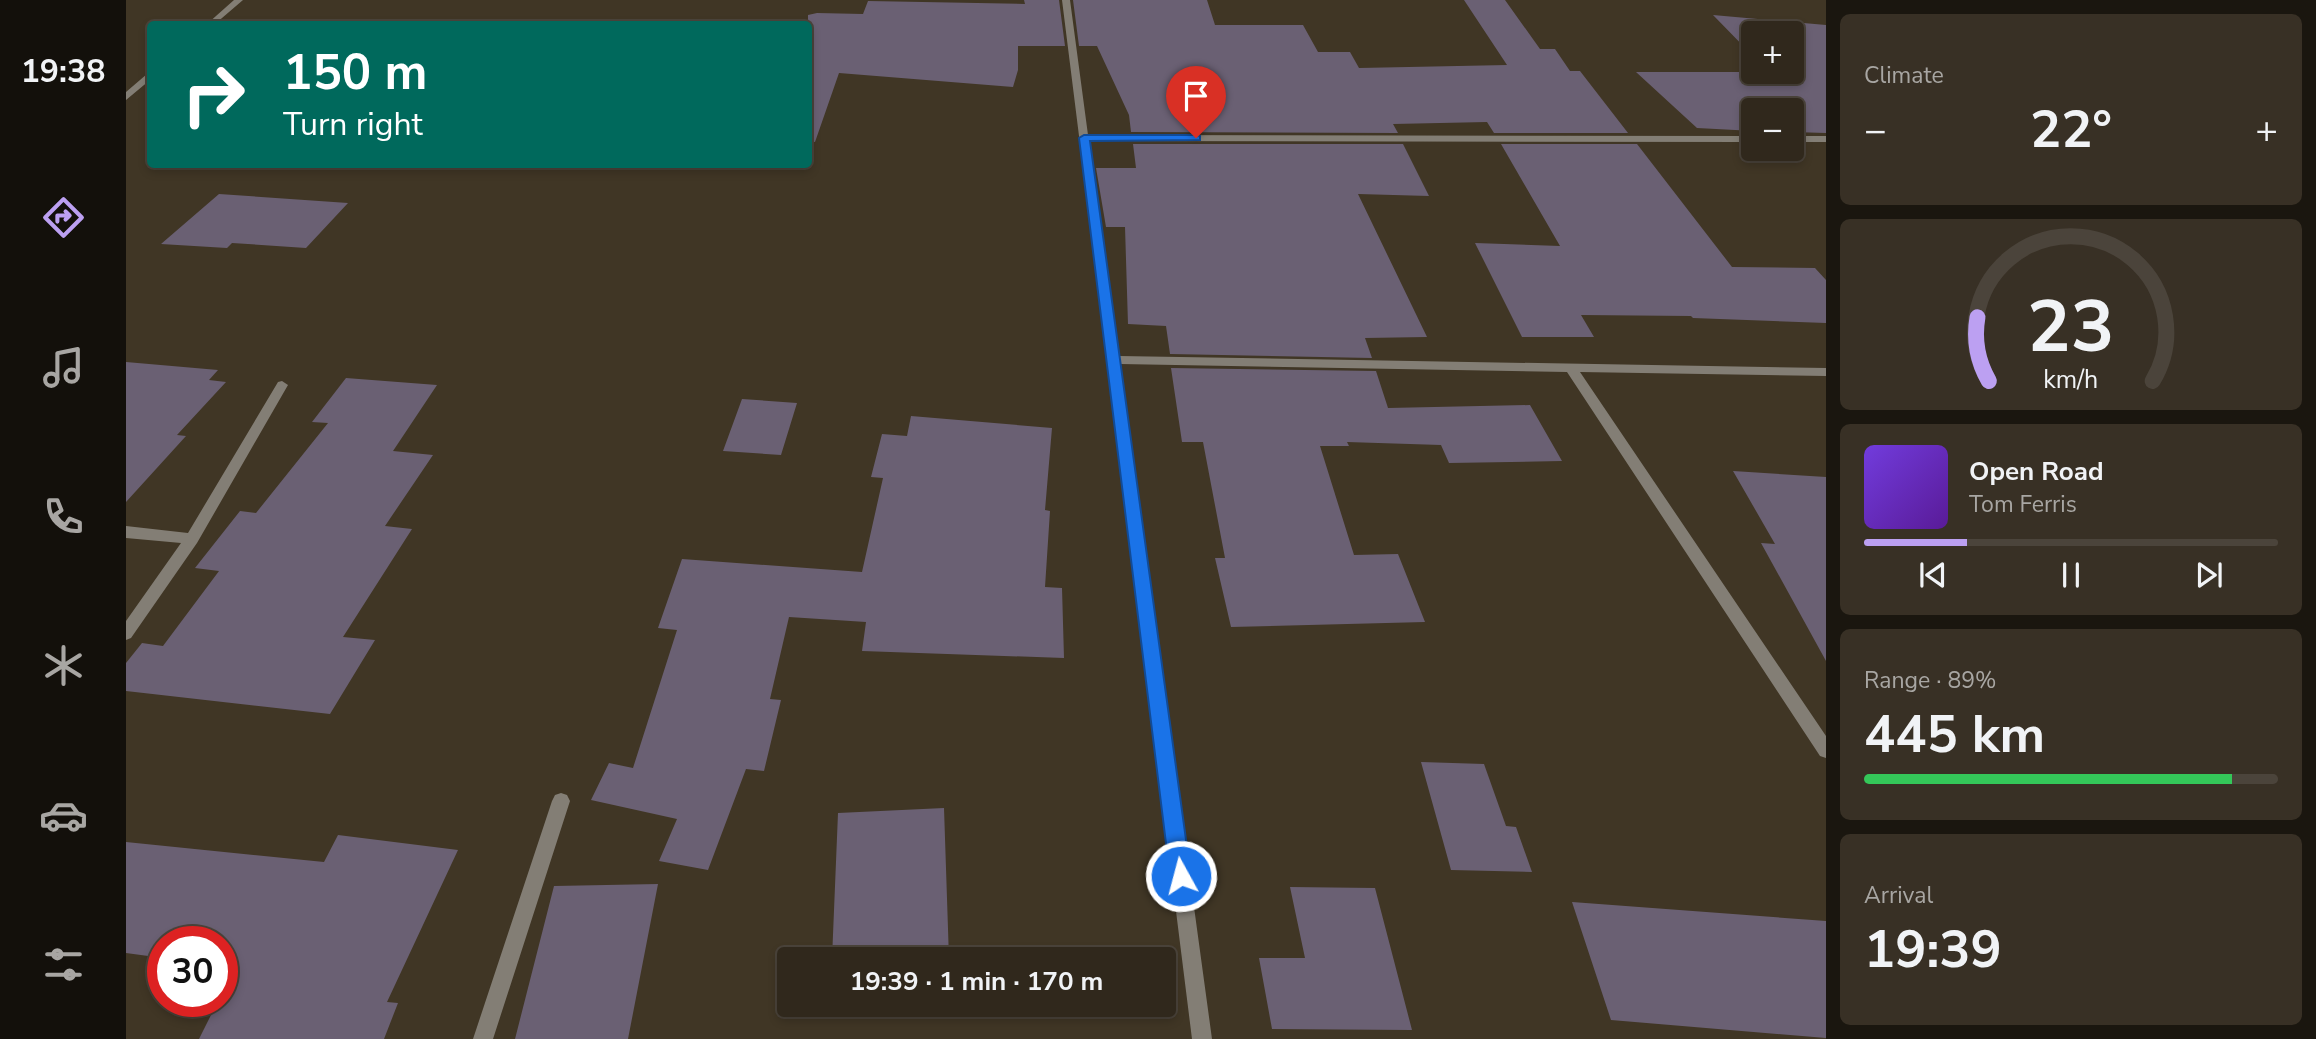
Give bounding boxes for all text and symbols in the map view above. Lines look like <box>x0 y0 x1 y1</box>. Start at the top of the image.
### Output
map controls <box>1741 21 1804 161</box>
button: + <box>1741 21 1804 84</box>
text: 150 m <box>283 39 427 106</box>
icon: right <box>168 49 259 140</box>
text: 19:38 <box>21 50 105 93</box>
text: Climate <box>1864 60 1944 91</box>
pin <box>1166 66 1226 138</box>
icon: arrive <box>1177 77 1215 115</box>
text: 22° <box>2030 94 2112 165</box>
button: − <box>1741 98 1804 161</box>
text: Turn right <box>283 103 423 146</box>
text: − <box>1864 105 1887 156</box>
text: + <box>2255 105 2278 156</box>
icon: directions <box>39 193 88 242</box>
text: 23 <box>2027 277 2115 377</box>
icon: music <box>39 343 88 392</box>
text: km/h <box>2043 362 2099 396</box>
text: Open Road <box>1969 454 2104 489</box>
text: Tom Ferris <box>1969 489 2077 520</box>
icon: phone <box>39 492 88 541</box>
icon: previous <box>1914 556 1952 594</box>
icon: pause <box>2052 556 2090 594</box>
icon: next <box>2190 556 2228 594</box>
icon: climate <box>39 641 88 690</box>
text: Range · 89% <box>1864 665 1996 696</box>
text: 445 km <box>1864 699 2045 770</box>
icon: car <box>39 791 88 840</box>
position arrow <box>1144 839 1218 913</box>
text: Arrival <box>1864 880 1933 911</box>
text: 19:39 <box>1864 914 2002 985</box>
speed limit sign: 30 <box>147 926 238 1017</box>
icon: filters <box>39 940 88 989</box>
text: 19:39 · 1 min · 170 m <box>850 964 1103 999</box>

